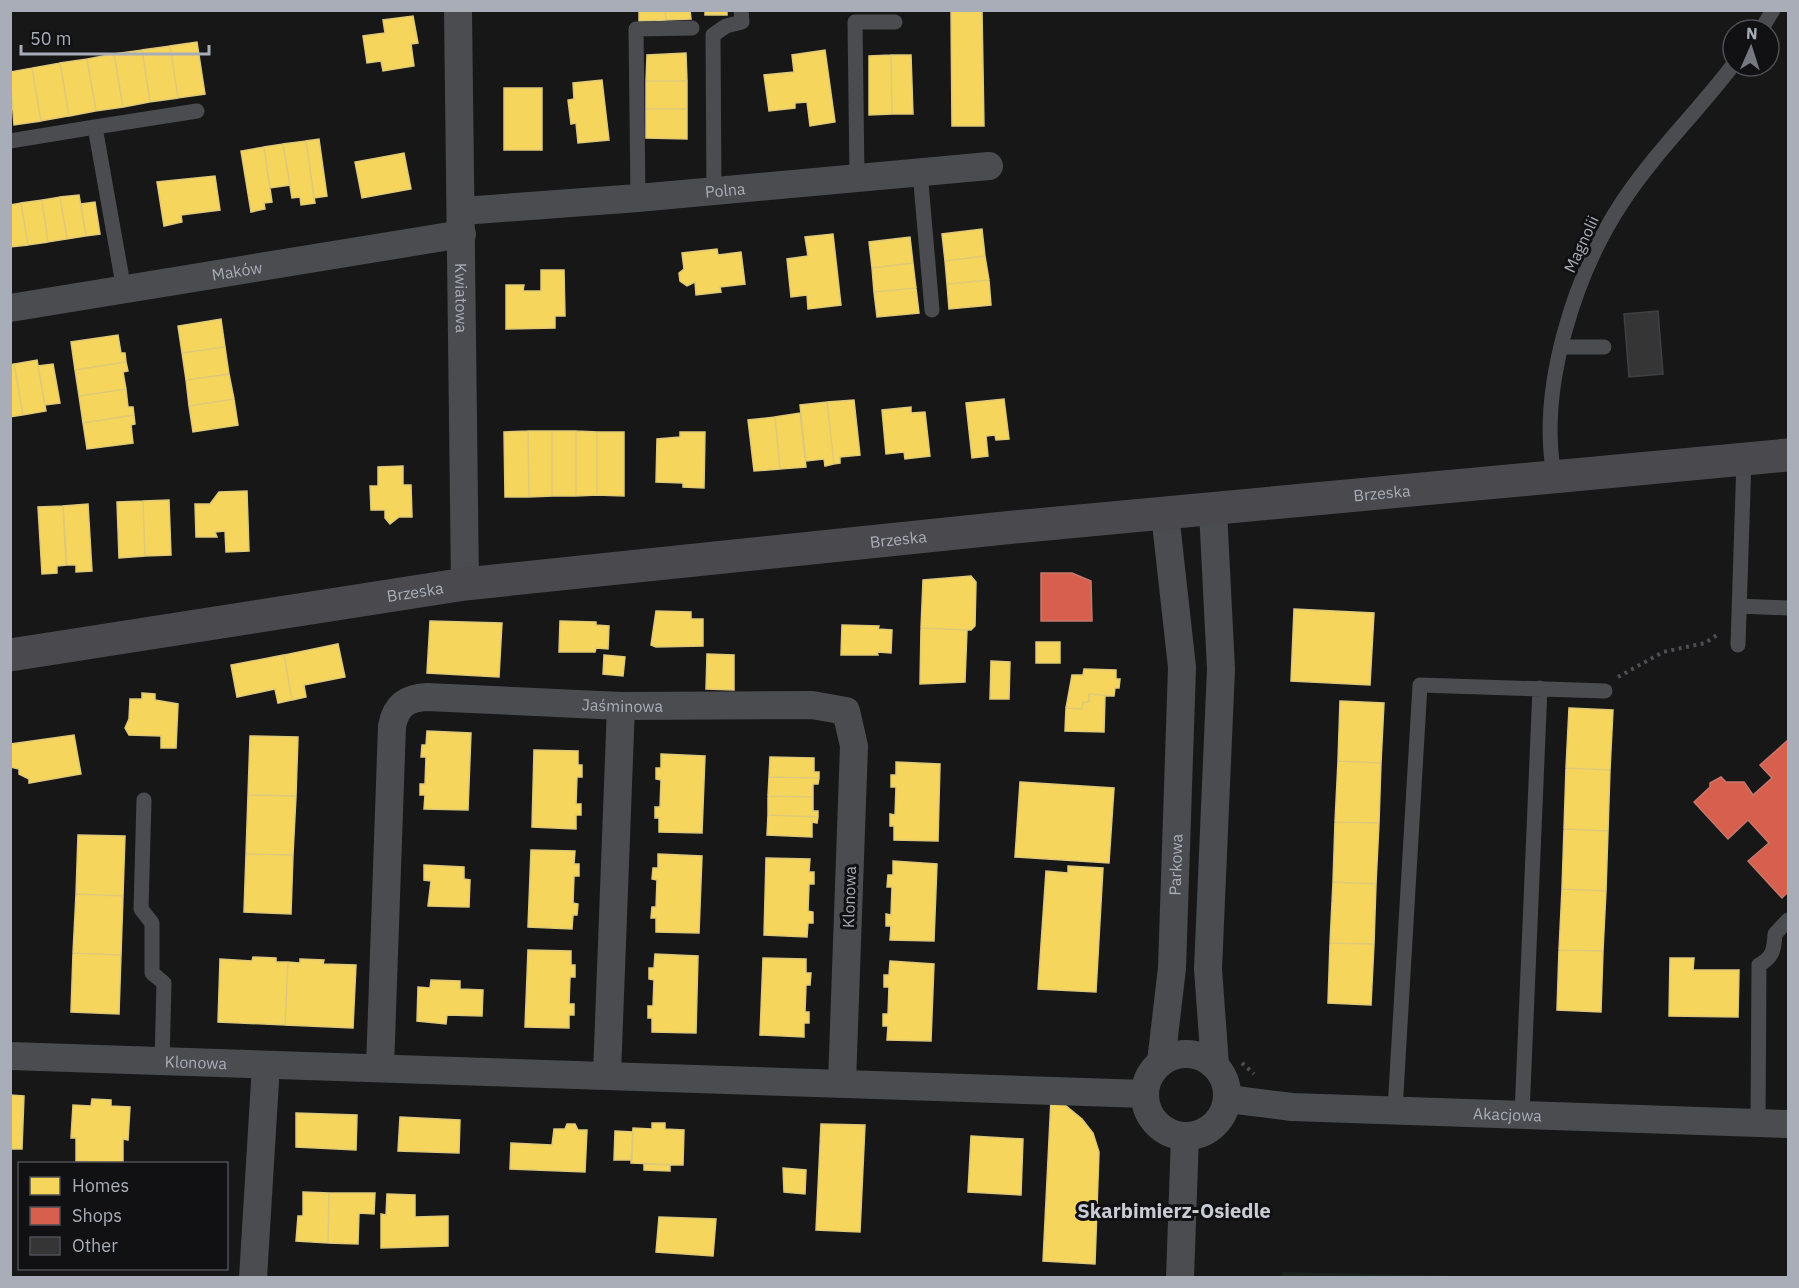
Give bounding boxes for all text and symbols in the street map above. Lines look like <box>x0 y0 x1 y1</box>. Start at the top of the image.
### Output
scale bar <box>21 18 208 56</box>
north arrow <box>1721 18 1781 78</box>
text: N <box>1745 23 1758 43</box>
text: 50 m <box>30 27 72 50</box>
street label: Polna <box>704 178 747 202</box>
street label: Magnolii <box>1559 212 1603 276</box>
street label: Maków <box>210 257 264 285</box>
street label: Kwiatowa <box>451 263 472 334</box>
street label: Brzeska <box>1353 480 1412 505</box>
street label: Brzeska <box>869 526 928 552</box>
street label: Brzeska <box>385 577 445 606</box>
street label: Jaśminowa <box>581 694 663 716</box>
street label: Parkowa <box>1164 833 1186 896</box>
street label: Klonowa <box>838 865 860 928</box>
street label: Klonowa <box>164 1051 228 1073</box>
street label: Akacjowa <box>1473 1103 1543 1126</box>
legend <box>18 1162 228 1270</box>
text: Homes <box>72 1174 129 1197</box>
district label: Skarbimierz-Osiedle <box>1077 1197 1271 1224</box>
text: Shops <box>72 1204 122 1227</box>
text: Other <box>72 1234 118 1257</box>

